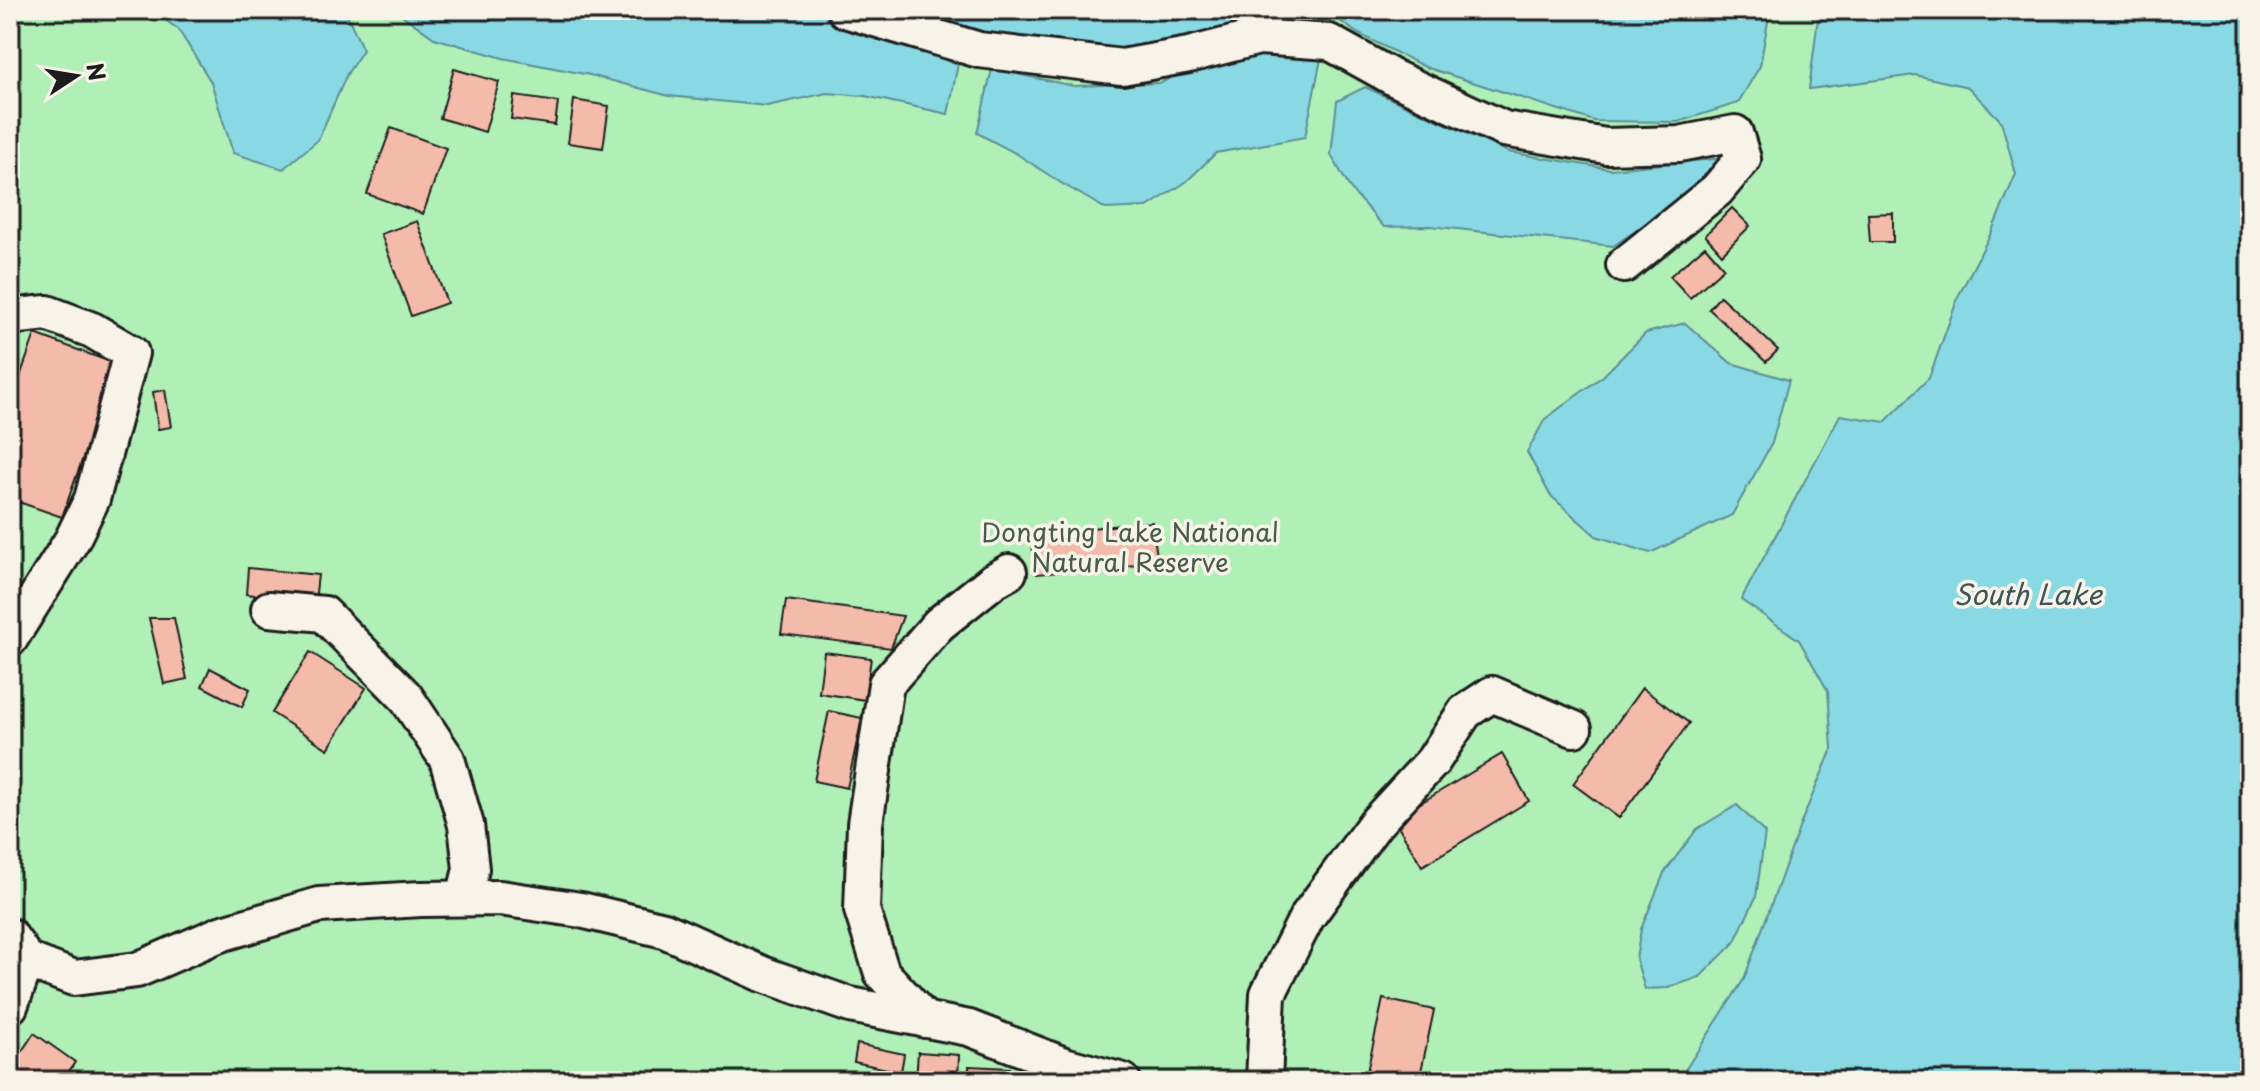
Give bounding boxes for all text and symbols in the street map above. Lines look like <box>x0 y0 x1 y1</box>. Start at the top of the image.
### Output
north arrow <box>36 36 116 116</box>
text: N <box>79 60 115 83</box>
park label: Dongting Lake National Natural Reserve <box>981 512 1279 581</box>
water label: South Lake <box>1954 572 2104 615</box>

